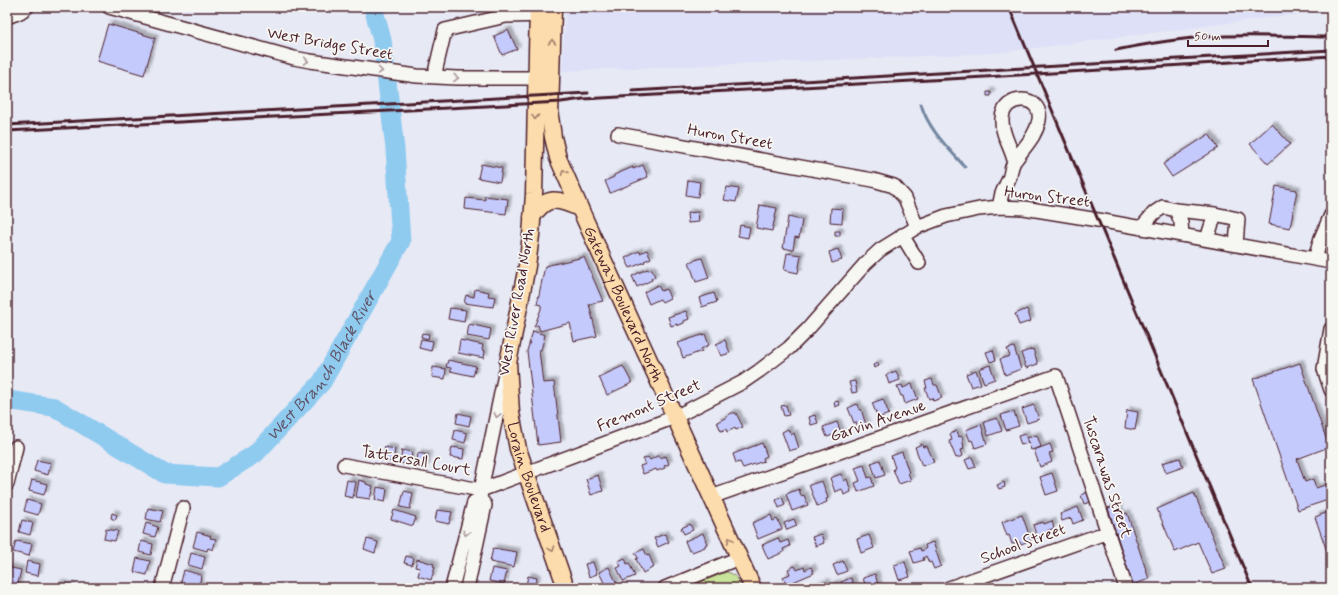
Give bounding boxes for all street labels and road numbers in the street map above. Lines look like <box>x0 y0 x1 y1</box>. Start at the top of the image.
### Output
street label: West Bridge Street <box>265 23 395 65</box>
street label: Huron Street <box>686 119 774 155</box>
street label: Huron Street <box>1003 181 1091 213</box>
street label: Gateway Boulevard North <box>579 223 668 386</box>
street label: West River Road North <box>494 227 540 377</box>
street label: Fremont Street <box>594 375 705 437</box>
street label: Garvin Avenue <box>827 395 929 447</box>
street label: Tuscarawas Street <box>1077 414 1137 541</box>
street label: Lorain Boulevard <box>502 420 556 535</box>
street label: Tattersall Court <box>359 441 473 481</box>
street label: School Street <box>978 519 1068 569</box>

